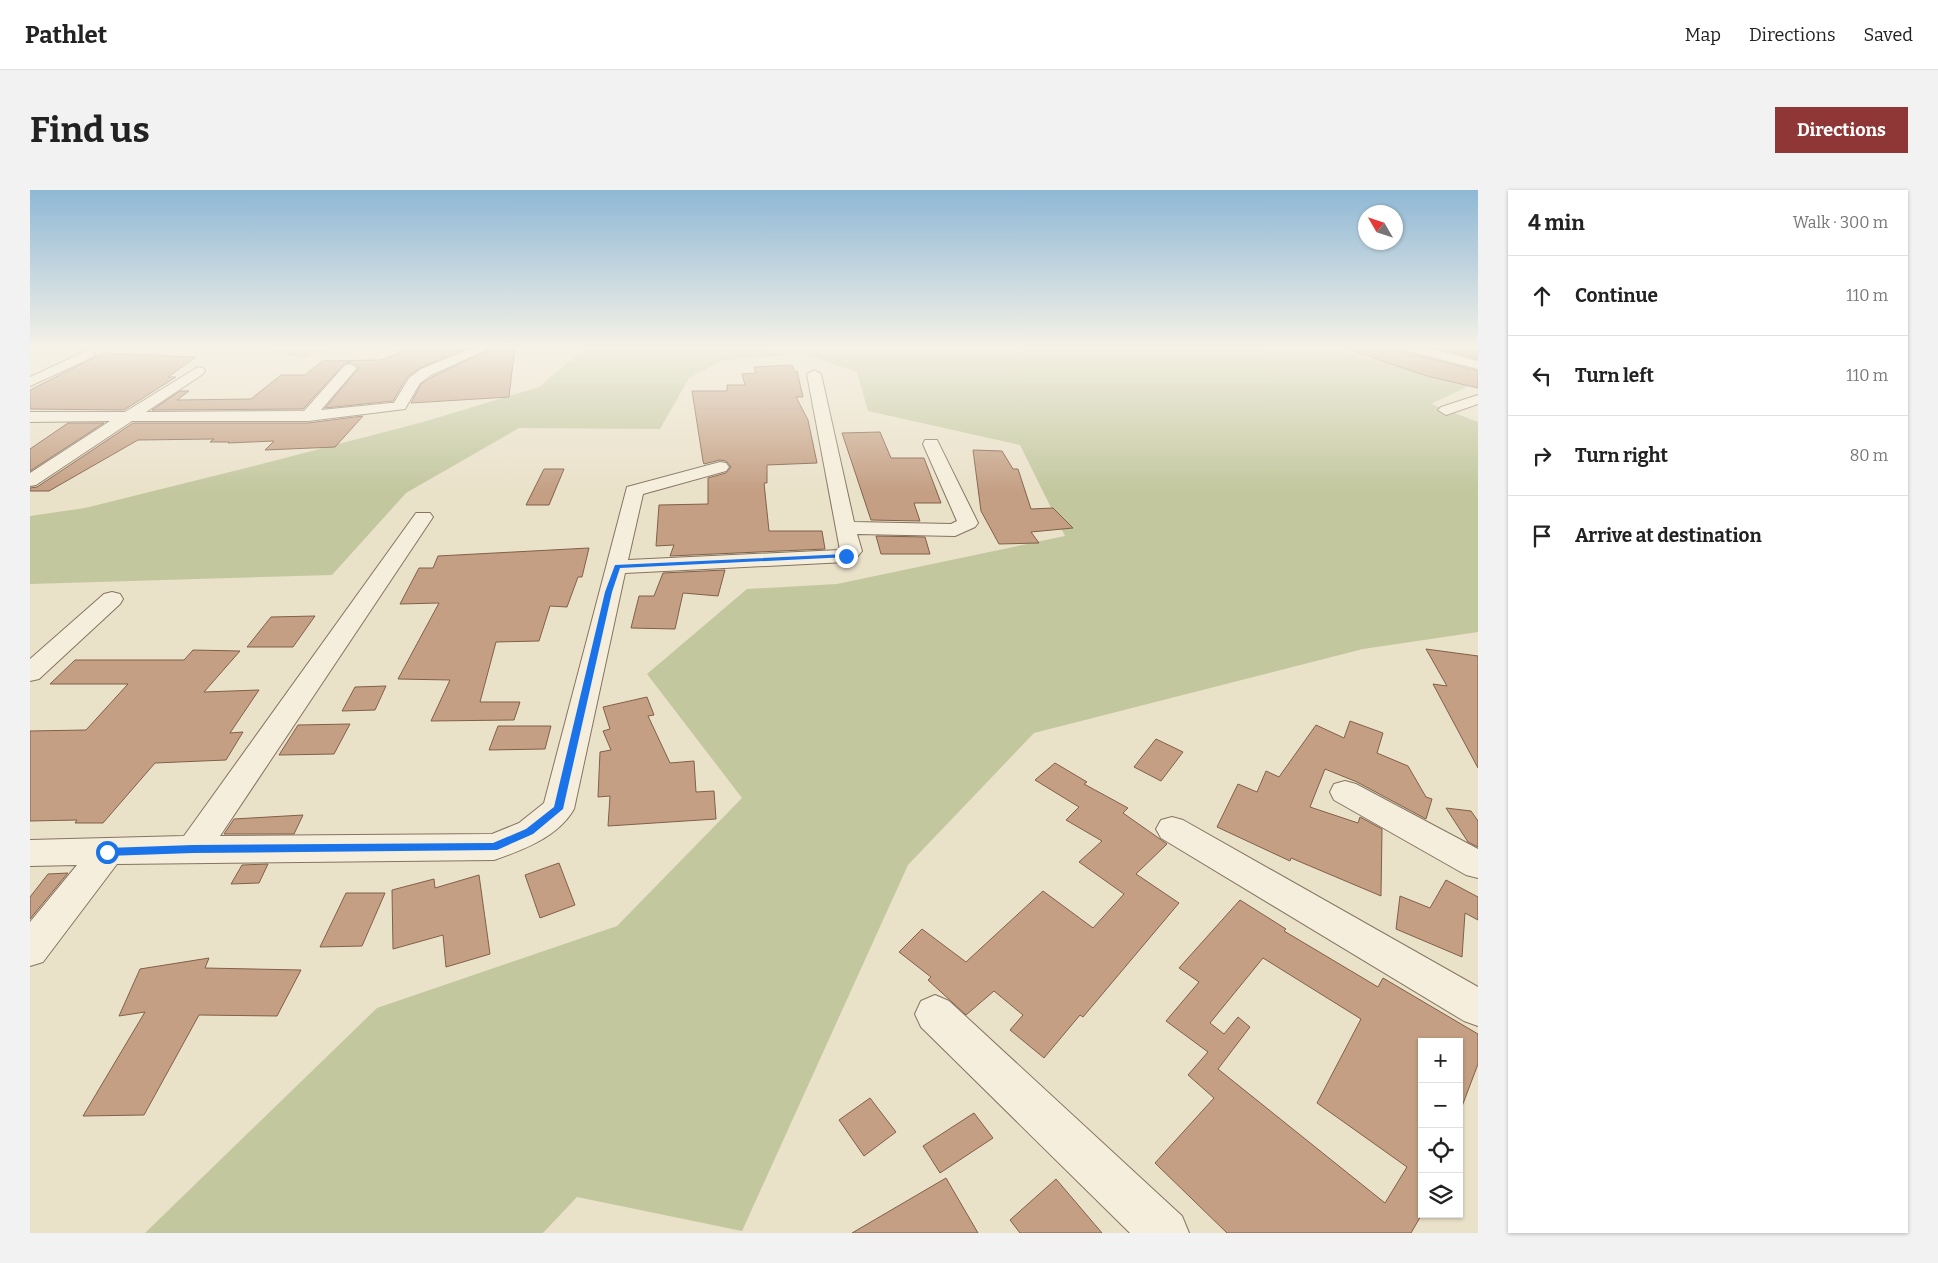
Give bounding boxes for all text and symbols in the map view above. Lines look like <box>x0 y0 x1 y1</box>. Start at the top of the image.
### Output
text: Pathlet <box>25 21 107 49</box>
text: Map <box>1685 24 1721 46</box>
text: Directions <box>1749 24 1836 46</box>
text: Saved <box>1864 24 1913 46</box>
button: Directions <box>1775 107 1908 153</box>
text: Find us <box>30 109 150 151</box>
north arrow <box>1358 205 1403 250</box>
text: 4 min <box>1528 210 1585 236</box>
text: Walk · 300 m <box>1793 213 1888 232</box>
icon: ahead <box>1528 282 1556 310</box>
text: Continue <box>1575 284 1658 307</box>
text: 110 m <box>1846 286 1888 305</box>
icon: left <box>1528 362 1556 390</box>
text: Turn left <box>1575 364 1654 387</box>
text: 110 m <box>1846 366 1888 385</box>
icon: right <box>1528 442 1556 470</box>
text: Turn right <box>1575 444 1668 467</box>
text: 80 m <box>1850 446 1888 465</box>
icon: arrive <box>1528 522 1556 550</box>
text: Arrive at destination <box>1575 524 1762 547</box>
route end <box>835 545 858 568</box>
route start <box>96 841 119 864</box>
map controls <box>1418 1038 1463 1218</box>
button: + <box>1418 1038 1463 1083</box>
button: − <box>1418 1083 1463 1128</box>
button: locate <box>1418 1128 1463 1173</box>
button: layers <box>1418 1173 1463 1218</box>

